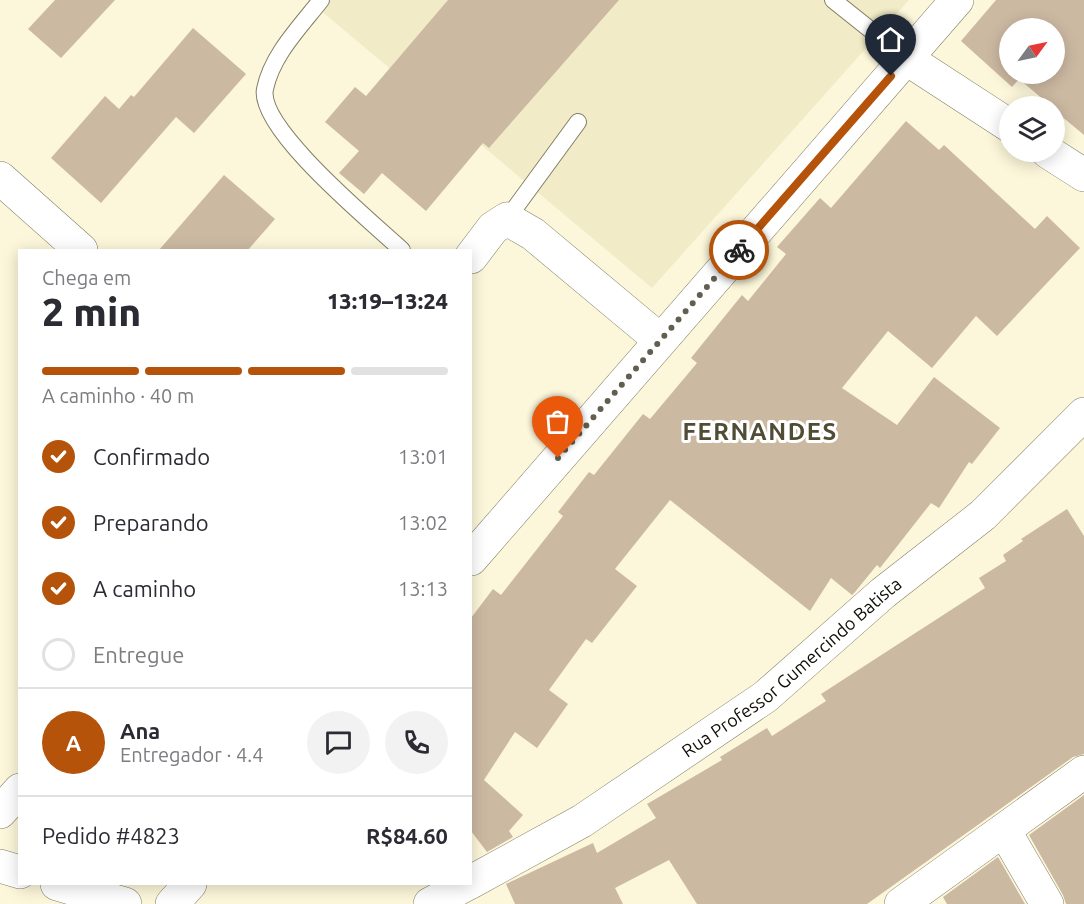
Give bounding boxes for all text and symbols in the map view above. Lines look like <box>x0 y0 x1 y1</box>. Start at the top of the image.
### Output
pin <box>865 14 916 76</box>
north arrow <box>999 18 1065 84</box>
map controls <box>999 18 1065 162</box>
icon: home <box>874 23 907 56</box>
button: layers <box>999 96 1065 162</box>
courier <box>709 220 769 280</box>
icon: bike <box>723 234 756 267</box>
text: Chega em <box>42 266 131 289</box>
text: 13:19–13:24 <box>327 288 448 313</box>
text: 2 min <box>42 290 141 333</box>
text: A caminho · 40 m <box>42 384 194 407</box>
pin <box>532 396 583 458</box>
icon: bag <box>541 405 574 438</box>
district label: FERNANDES <box>682 418 838 445</box>
icon: check <box>42 440 75 473</box>
text: Confirmado <box>93 444 210 469</box>
text: 13:01 <box>398 445 448 468</box>
icon: check <box>42 506 75 539</box>
text: Preparando <box>93 510 209 535</box>
text: 13:02 <box>398 511 448 534</box>
icon: check <box>42 572 75 605</box>
street label: Rua Professor Gumercindo Batista <box>678 573 905 761</box>
text: A caminho <box>93 576 196 601</box>
text: 13:13 <box>398 577 448 600</box>
text: Entregue <box>93 642 184 667</box>
button: chat <box>307 711 370 774</box>
button: phone <box>385 711 448 774</box>
text: Ana <box>120 718 160 743</box>
text: A <box>66 730 81 755</box>
text: Entregador · 4.4 <box>120 743 263 766</box>
text: Pedido #4823 <box>42 823 180 848</box>
text: R$84.60 <box>366 823 448 848</box>

